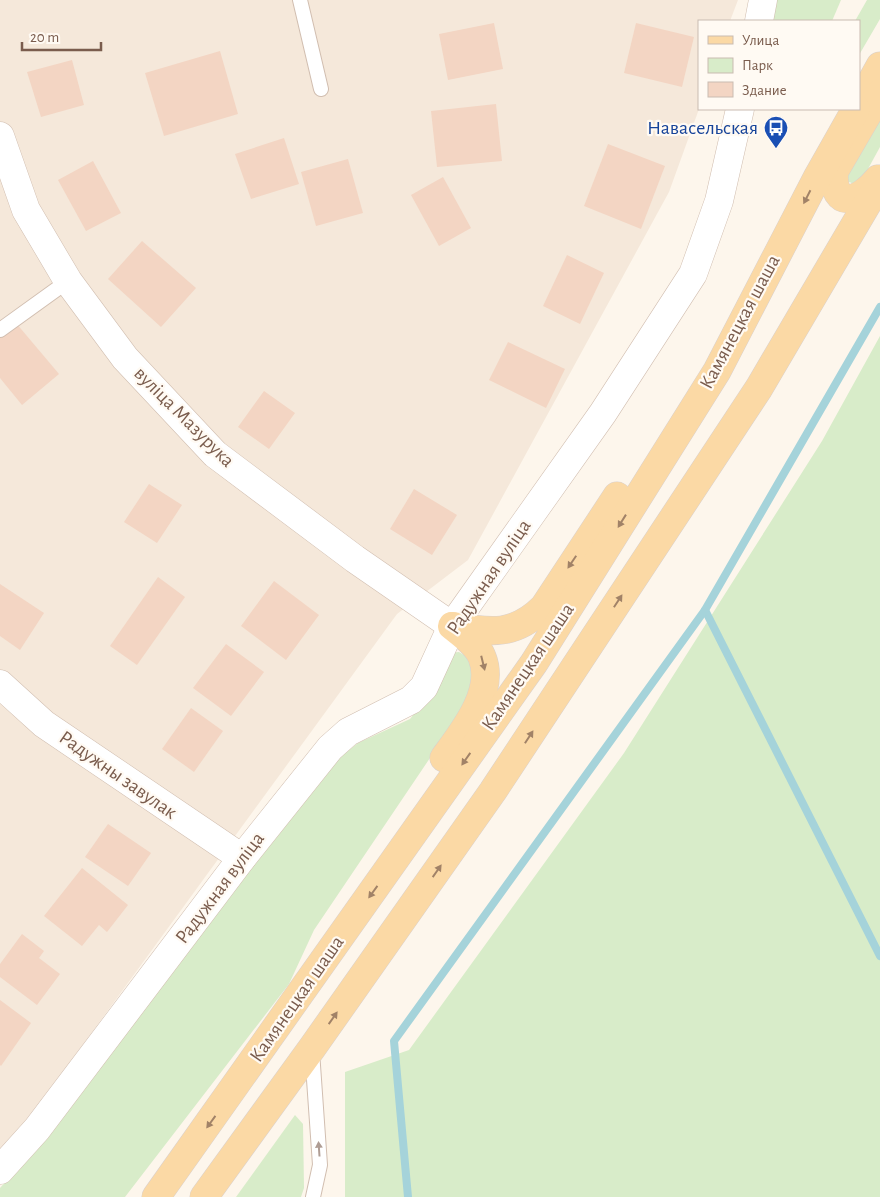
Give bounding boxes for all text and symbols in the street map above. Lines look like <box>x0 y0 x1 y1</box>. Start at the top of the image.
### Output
scale bar <box>22 20 101 52</box>
legend <box>698 20 860 110</box>
text: 20 m <box>30 30 59 45</box>
text: Улица <box>742 33 779 48</box>
text: Парк <box>742 58 773 73</box>
text: Здание <box>742 83 787 98</box>
bus stop icon: Навасельская <box>763 115 789 149</box>
place label: Навасельская <box>647 118 758 138</box>
one-way arrow <box>803 190 811 205</box>
street label: Камянецкая шаша <box>696 252 784 392</box>
street label: вуліца Мазурука <box>130 363 238 471</box>
one-way arrow <box>618 514 627 527</box>
street label: Радужная вуліца <box>443 516 535 638</box>
one-way arrow <box>568 555 577 569</box>
one-way arrow <box>613 595 623 608</box>
street label: Камянецкая шаша <box>478 600 578 734</box>
one-way arrow <box>479 655 487 670</box>
street label: Радужны завулак <box>56 727 180 823</box>
one-way arrow <box>524 730 533 744</box>
one-way arrow <box>461 752 472 765</box>
street label: Радужная вуліца <box>172 828 268 948</box>
one-way arrow <box>432 864 442 878</box>
one-way arrow <box>368 885 378 899</box>
street label: Камянецкая шаша <box>246 932 348 1066</box>
one-way arrow <box>328 1012 338 1025</box>
one-way arrow <box>205 1115 216 1128</box>
one-way arrow <box>315 1141 323 1157</box>

